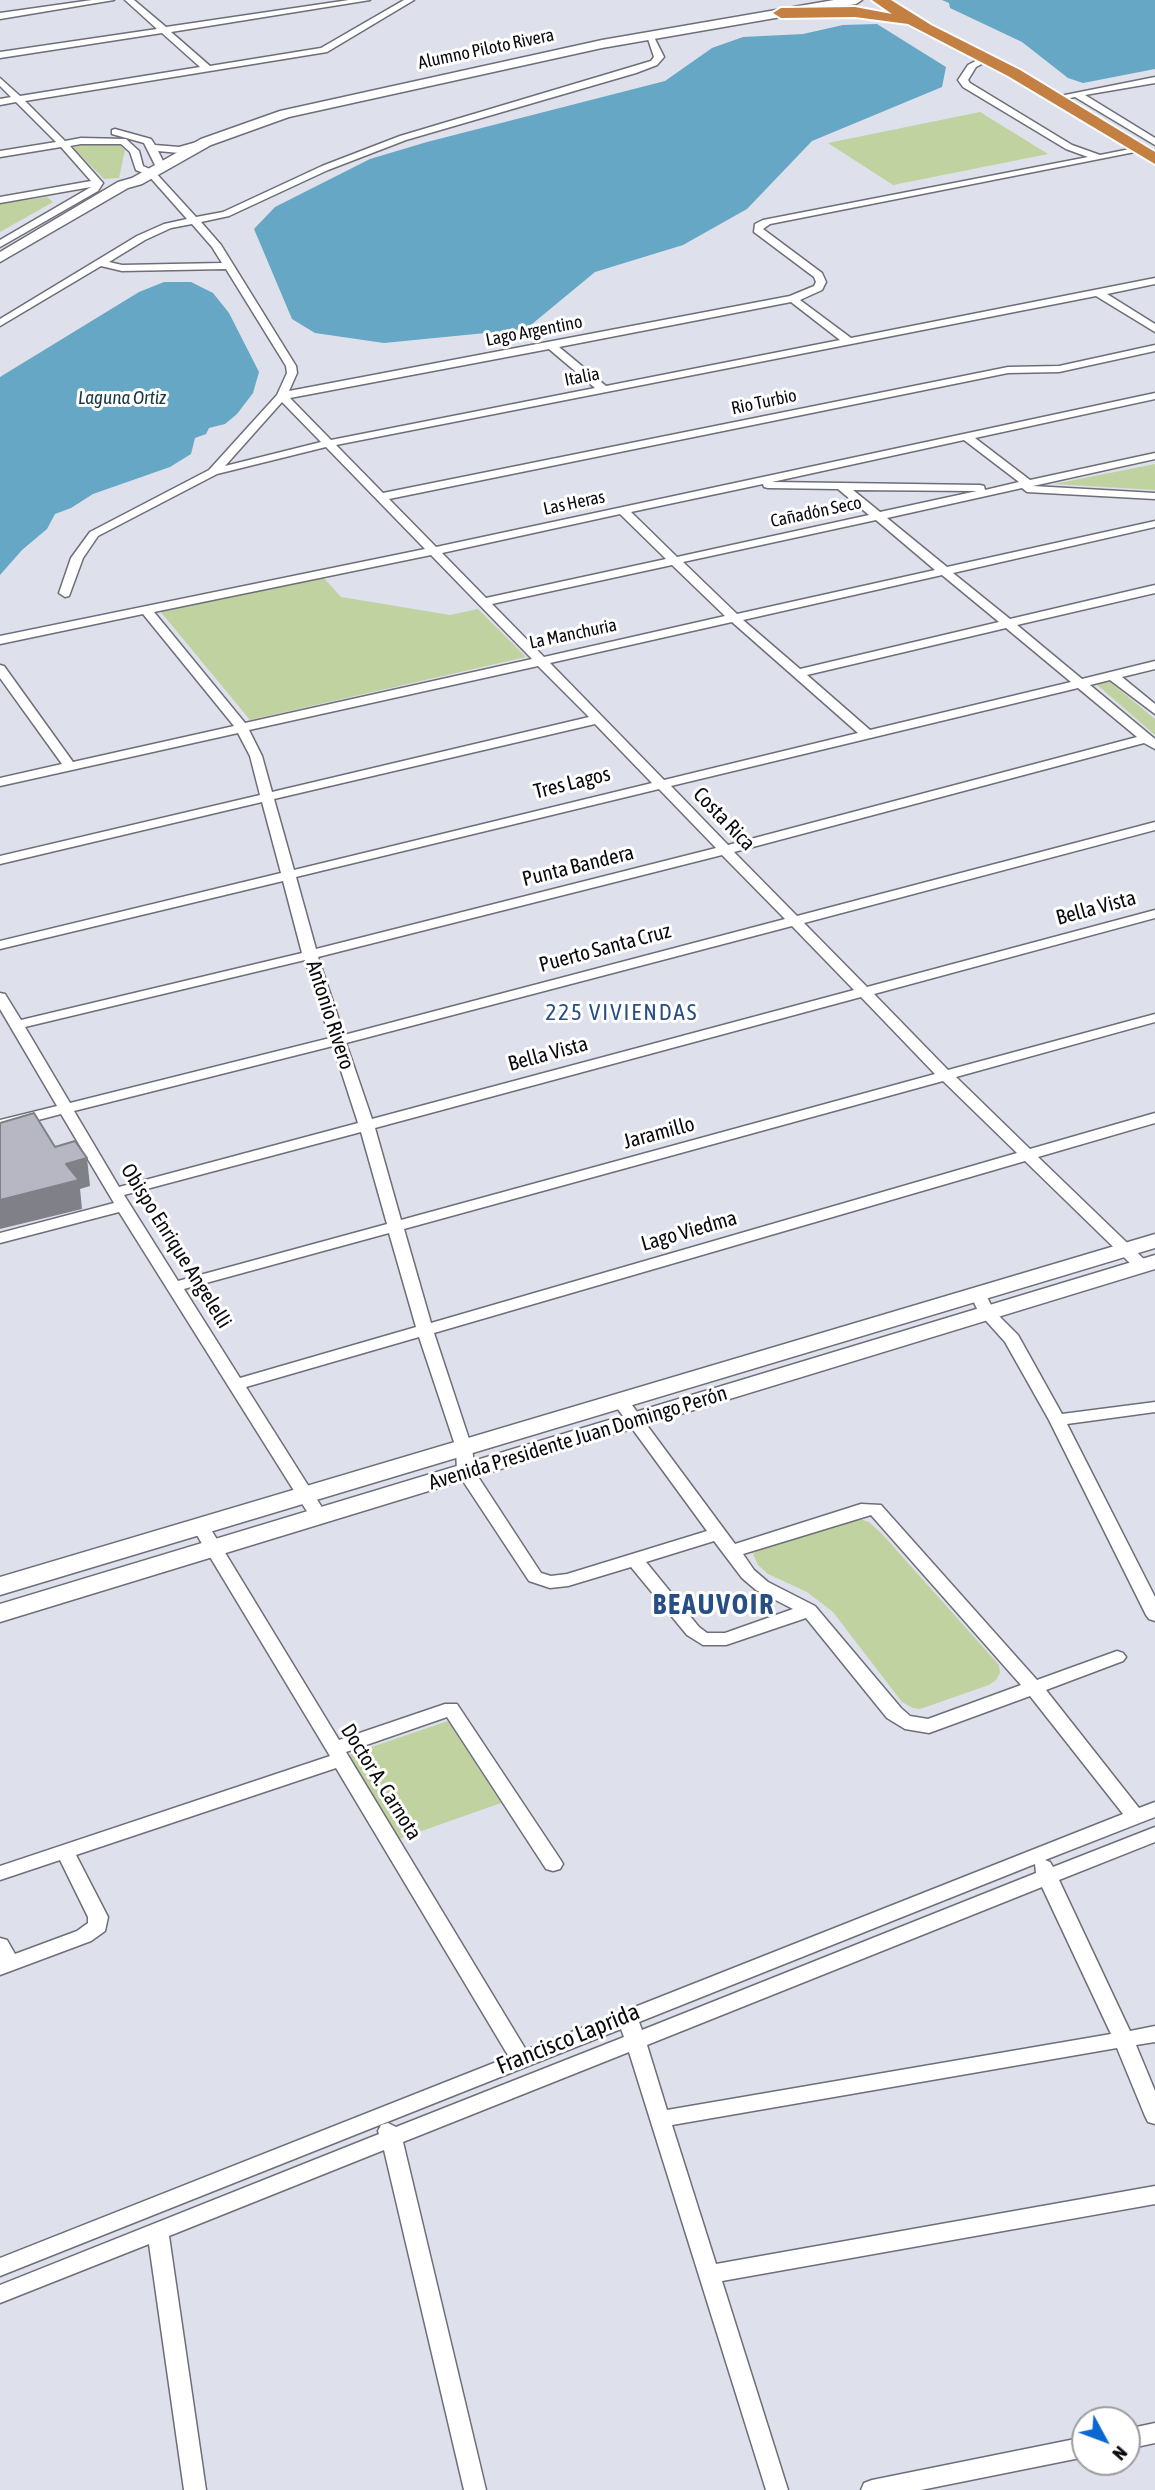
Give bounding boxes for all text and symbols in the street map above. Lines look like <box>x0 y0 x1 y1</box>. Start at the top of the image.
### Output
street label: Alumno Piloto Rivera <box>416 24 556 74</box>
street label: Lago Argentino <box>484 311 584 351</box>
street label: Italia <box>563 363 601 391</box>
street label: Rio Turbio <box>729 385 799 419</box>
water label: Laguna Ortiz <box>78 387 166 409</box>
street label: Las Heras <box>541 486 607 520</box>
street label: Cañadón Seco <box>769 492 863 532</box>
street label: La Manchuria <box>527 614 619 654</box>
street label: Tres Lagos <box>531 761 613 805</box>
street label: Costa Rica <box>688 782 760 856</box>
street label: Punta Bandera <box>520 840 636 892</box>
street label: Bella Vista <box>1053 885 1139 931</box>
street label: Puerto Santa Cruz <box>536 918 674 978</box>
street label: Antonio Rivero <box>301 957 359 1073</box>
district label: 225 VIVIENDAS <box>547 999 697 1027</box>
street label: Bella Vista <box>505 1031 591 1077</box>
street label: Jaramillo <box>621 1111 697 1155</box>
street label: Obispo Enrique Angelelli <box>115 1159 237 1333</box>
street label: Lago Viedma <box>638 1205 740 1257</box>
street label: Avenida Presidente Juan Domingo Perón <box>426 1381 730 1495</box>
district label: BEAUVOIR <box>654 1588 774 1622</box>
street label: Doctor A. Carnota <box>335 1719 427 1845</box>
street label: Francisco Laprida <box>492 1997 644 2081</box>
north arrow <box>1071 2406 1141 2476</box>
text: N <box>1108 2442 1132 2465</box>

